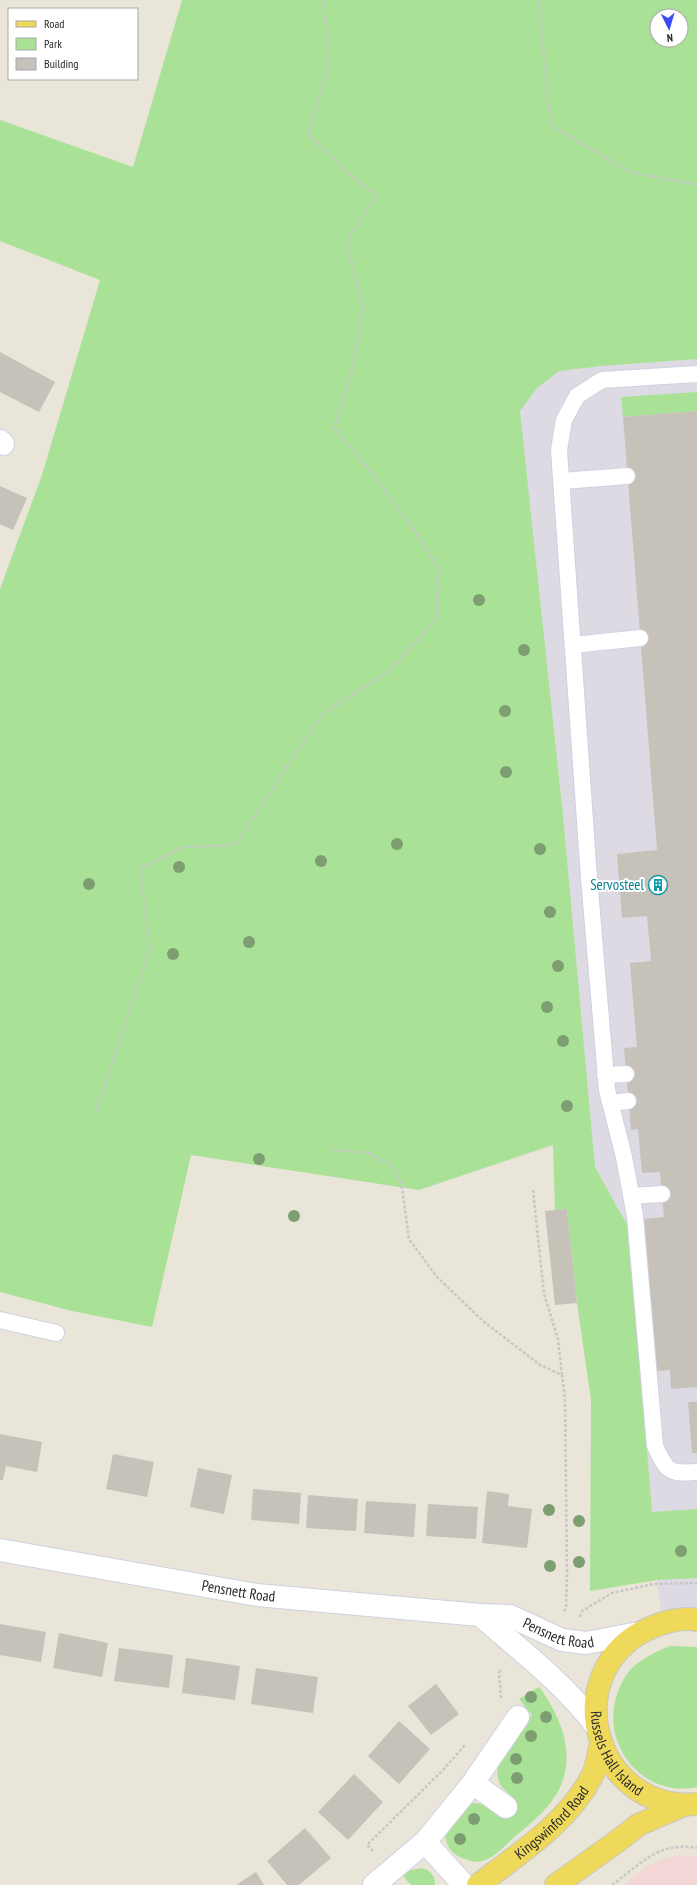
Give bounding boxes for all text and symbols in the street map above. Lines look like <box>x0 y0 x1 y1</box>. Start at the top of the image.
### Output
legend <box>8 8 138 80</box>
north arrow <box>649 8 689 48</box>
text: Road <box>44 16 64 31</box>
text: N <box>666 31 673 45</box>
text: Park <box>44 36 62 51</box>
text: Building <box>44 56 79 71</box>
building icon: Servosteel <box>647 874 669 896</box>
place label: Servosteel <box>590 875 644 894</box>
street label: Pensnett Road <box>200 1575 276 1606</box>
street label: Pensnett Road <box>520 1613 595 1652</box>
street label: Russels Hall Island <box>587 1710 647 1800</box>
street label: Kingswinford Road <box>511 1782 593 1863</box>

